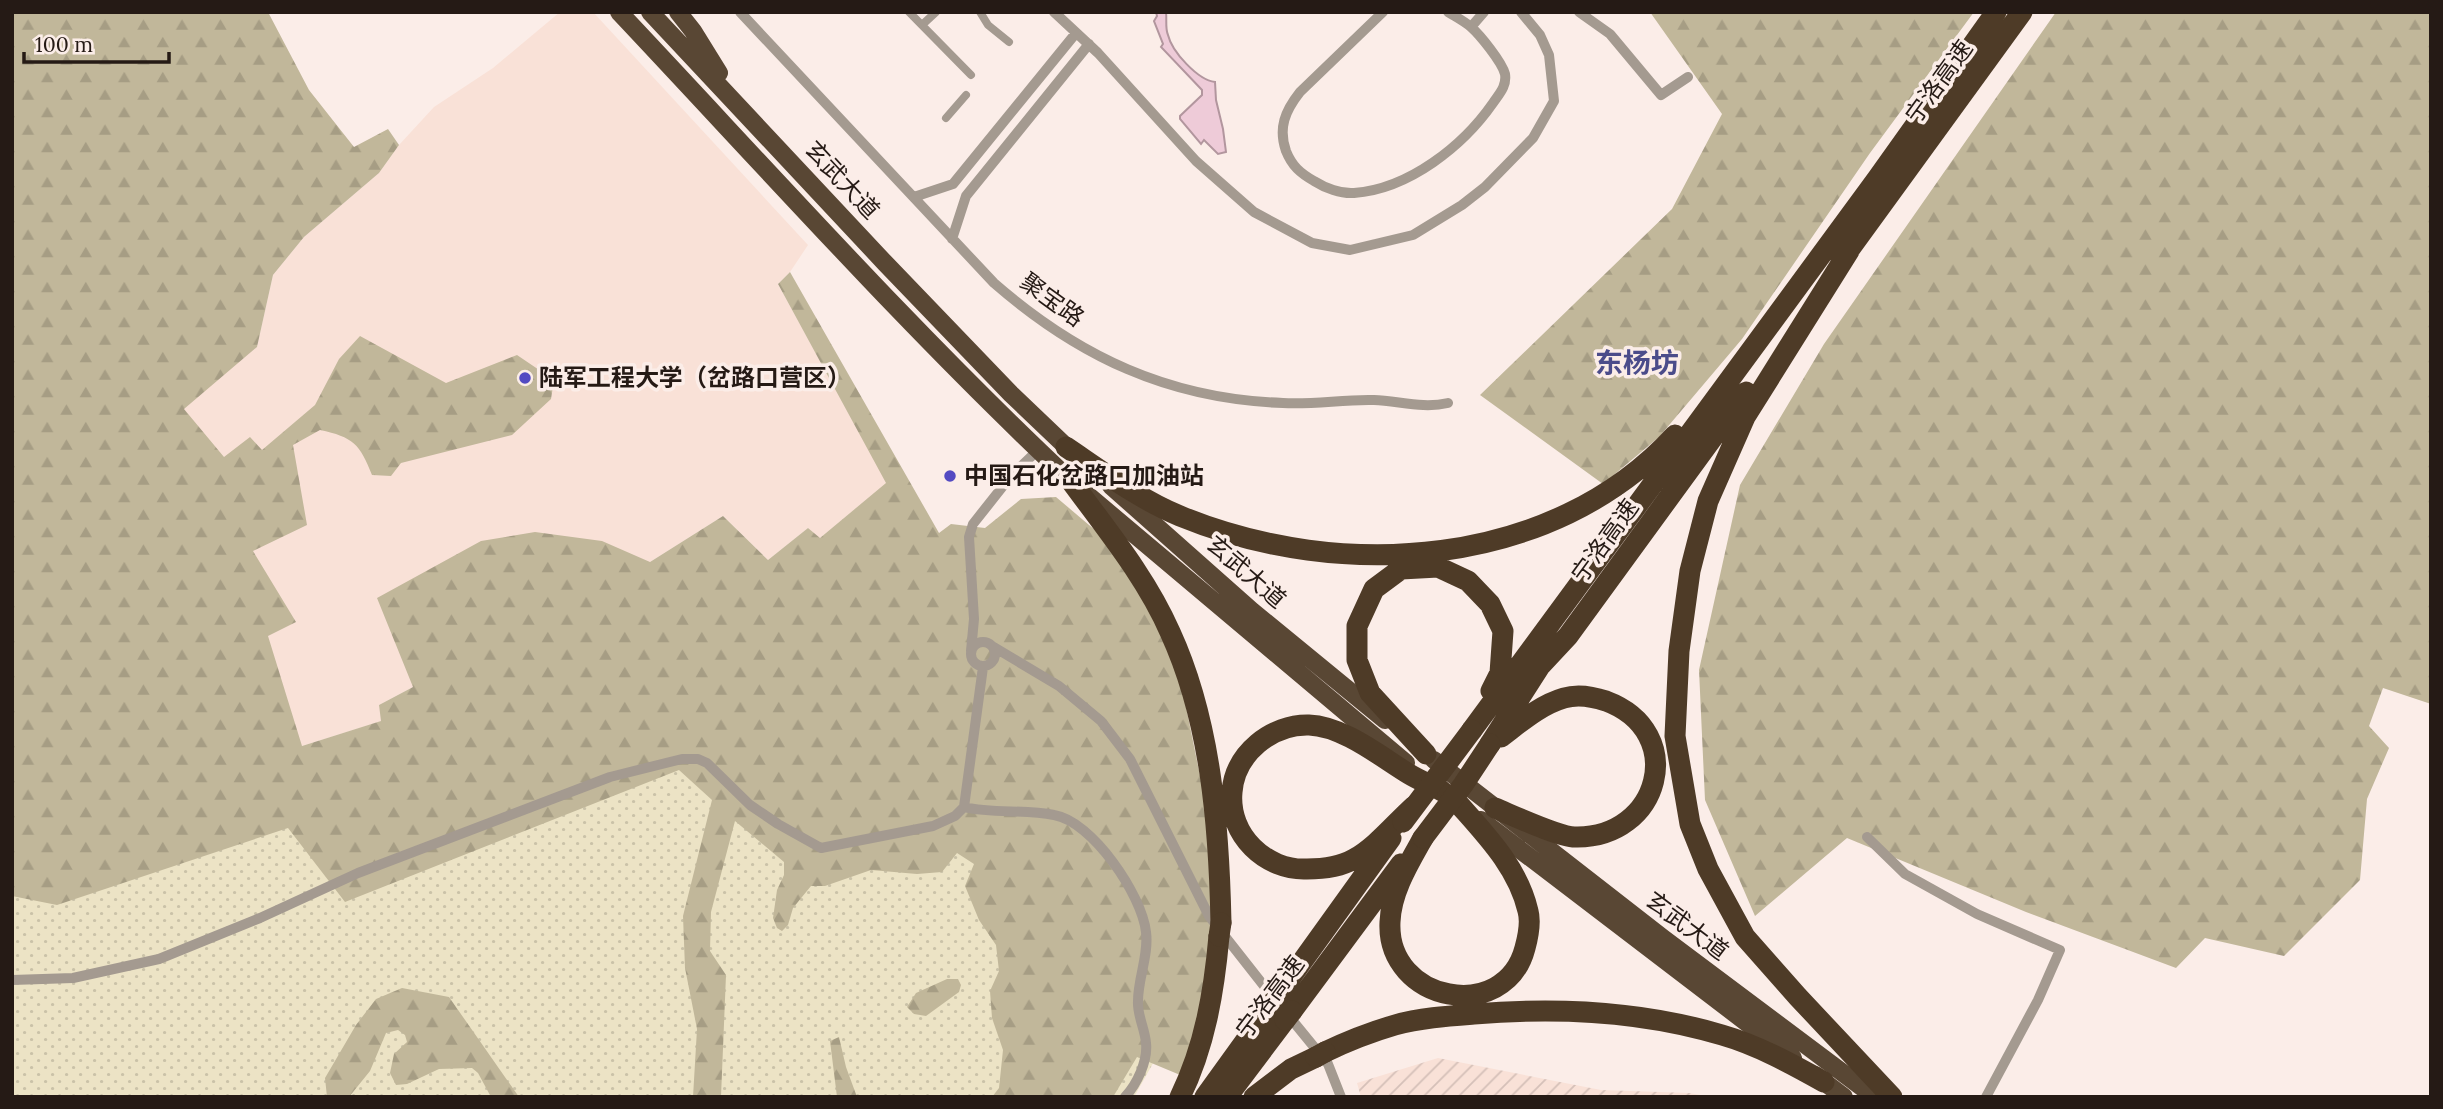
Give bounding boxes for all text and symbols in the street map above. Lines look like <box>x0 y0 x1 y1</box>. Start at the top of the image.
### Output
scale bar <box>24 21 170 65</box>
text: 100 m <box>35 31 93 58</box>
street label: 宁洛高速 <box>1898 34 1979 130</box>
street label: 玄武大道 <box>798 134 886 225</box>
street label: 聚宝路 <box>1014 266 1091 333</box>
district label: 东杨坊 <box>1595 345 1679 381</box>
place label: 陆军工程大学（岔路口营区） <box>539 362 851 393</box>
marker: 陆军工程大学（岔路口营区） <box>517 370 533 386</box>
place label: 中国石化岔路口加油站 <box>964 460 1204 491</box>
marker: 中国石化岔路口加油站 <box>942 468 958 484</box>
street label: 宁洛高速 <box>1564 493 1645 589</box>
street label: 玄武大道 <box>1200 528 1293 615</box>
street label: 玄武大道 <box>1640 884 1735 967</box>
street label: 宁洛高速 <box>1228 949 1311 1044</box>

